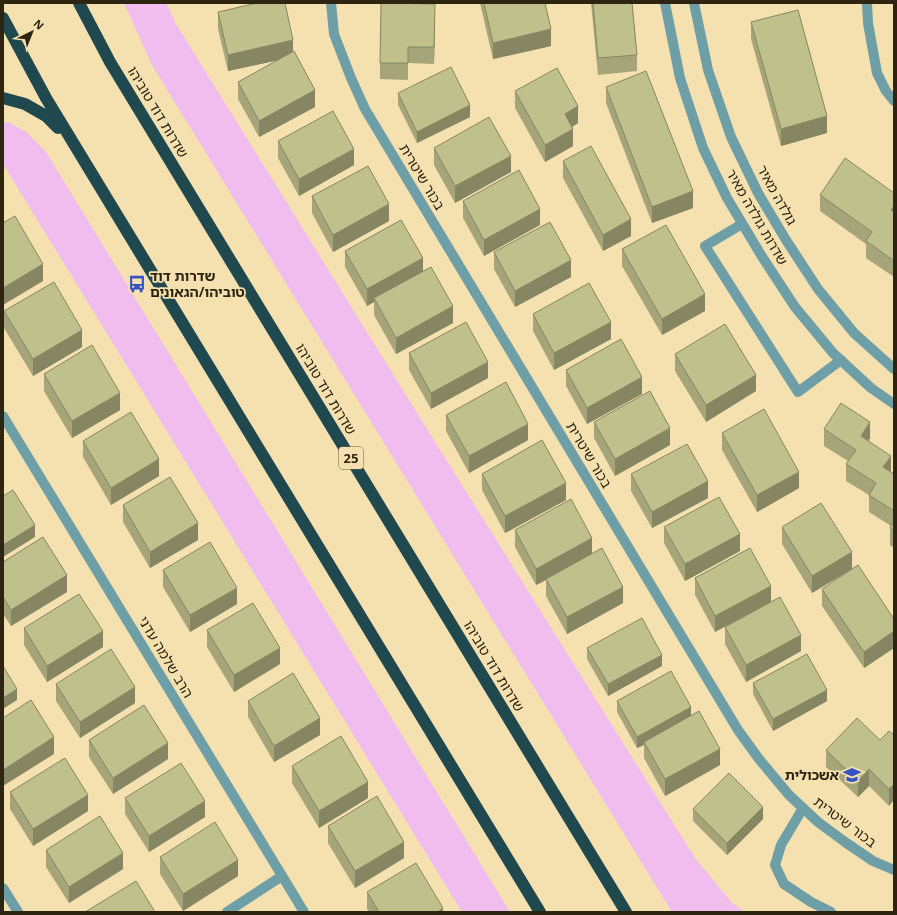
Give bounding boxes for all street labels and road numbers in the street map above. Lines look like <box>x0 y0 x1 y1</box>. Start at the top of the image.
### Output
street label: שדרות דוד טוביהו <box>124 63 193 161</box>
street label: בכור שיטרית <box>395 140 450 213</box>
street label: גולדה מאיר <box>753 161 802 228</box>
street label: שדרות גולדה מאיר <box>722 165 793 268</box>
street label: שדרות דוד טוביהו <box>292 340 361 438</box>
street label: בכור שיטרית <box>562 418 617 491</box>
road number: 25 <box>339 447 363 469</box>
street label: הרב שלמה עדני <box>135 613 198 701</box>
street label: שדרות דוד טוביהו <box>460 617 529 715</box>
street label: בכור שיטרית <box>810 792 881 851</box>

